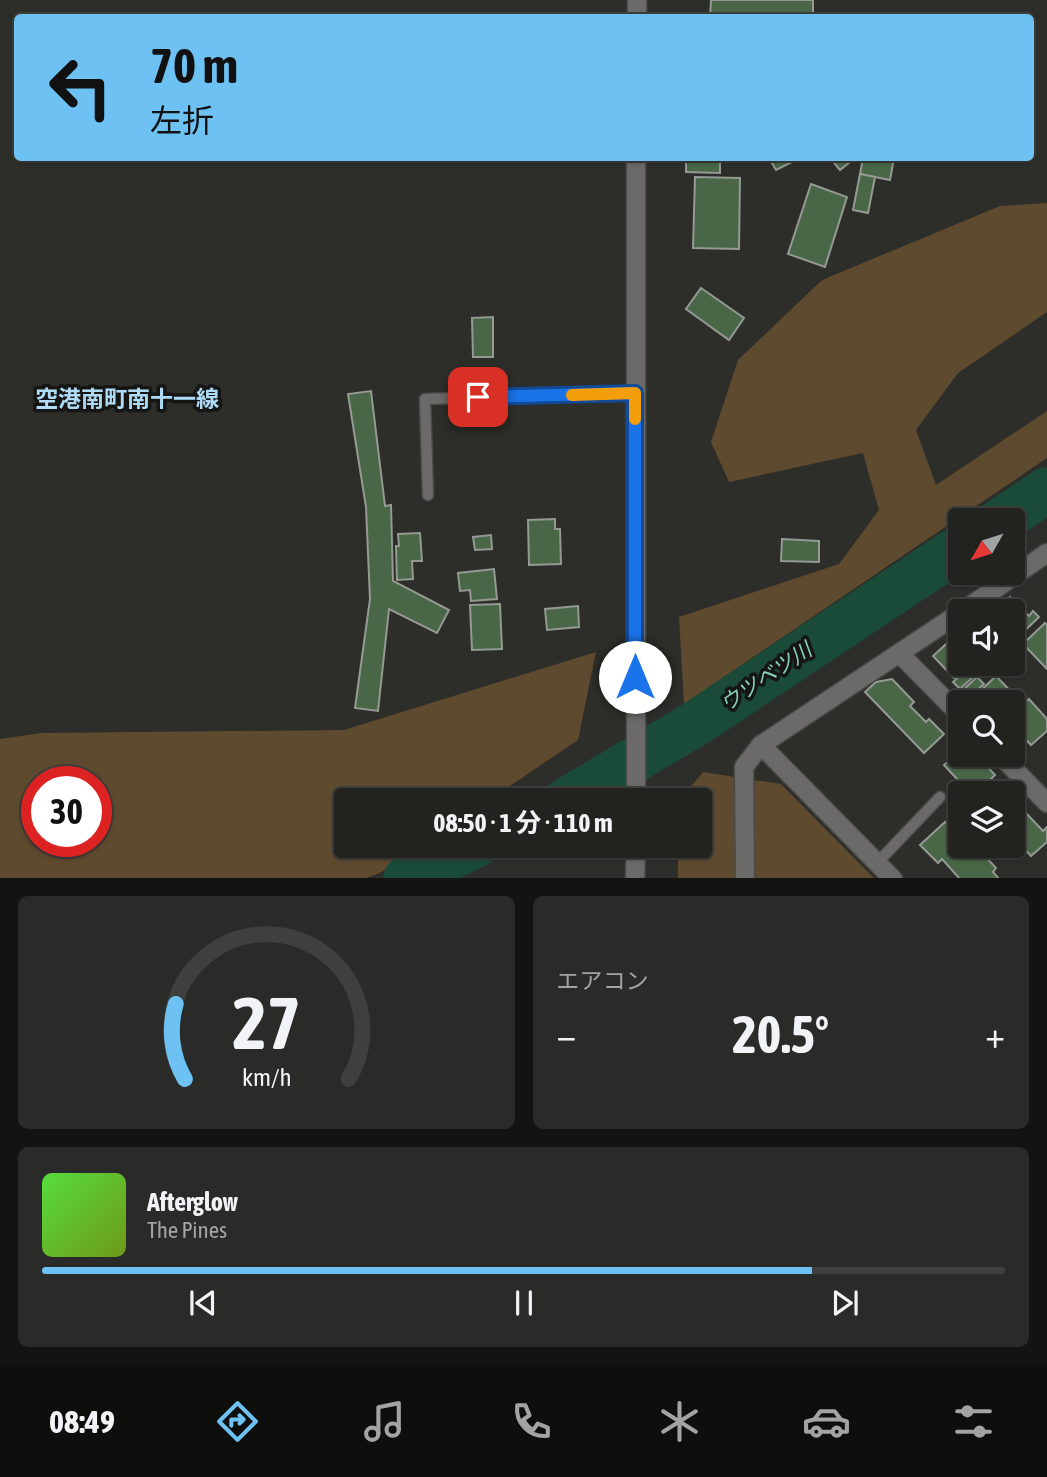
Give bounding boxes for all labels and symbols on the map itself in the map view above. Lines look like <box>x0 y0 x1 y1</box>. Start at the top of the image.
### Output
pin <box>448 367 508 427</box>
district label: 空港南町南十一線 <box>35 386 219 412</box>
north arrow <box>948 508 1026 584</box>
water label: ウツベツ川 <box>715 636 817 715</box>
position arrow <box>598 640 672 714</box>
speed limit sign: 30 <box>21 766 112 857</box>

